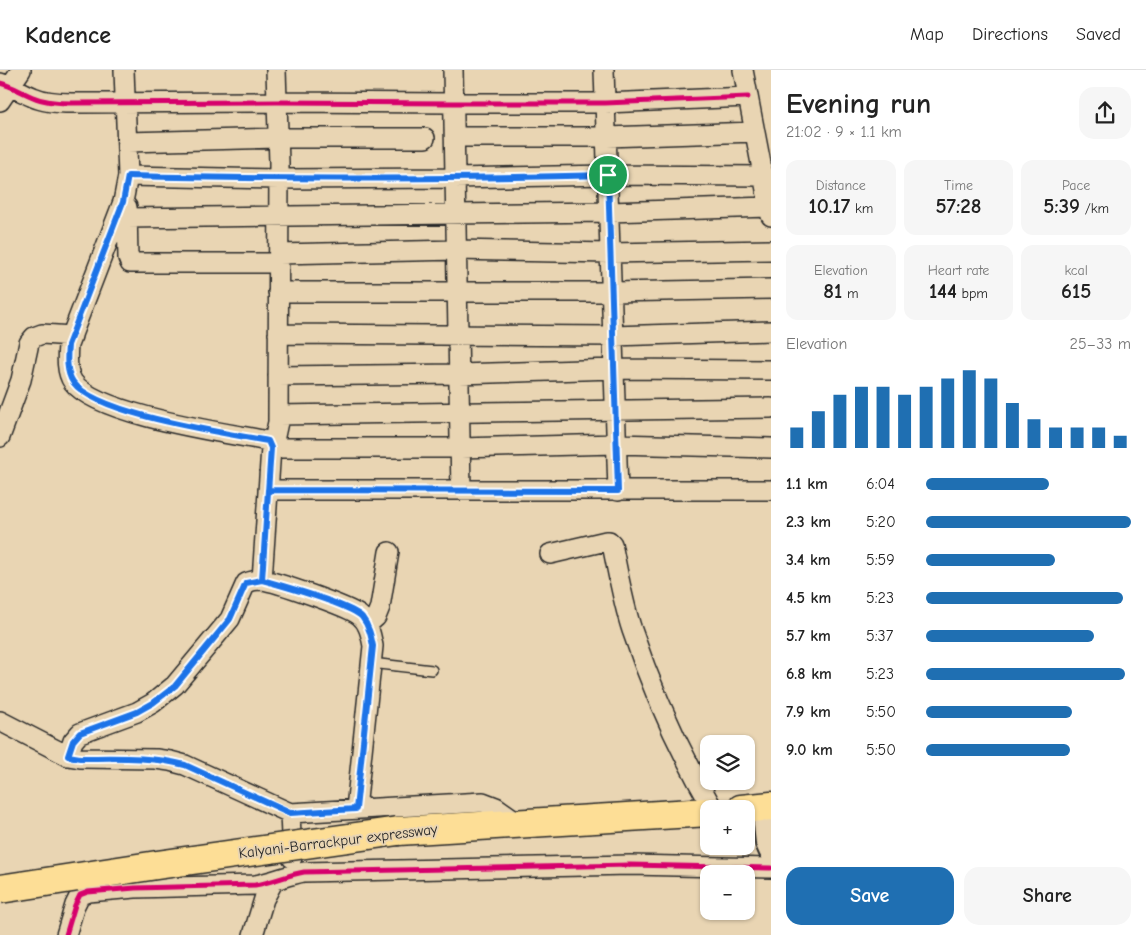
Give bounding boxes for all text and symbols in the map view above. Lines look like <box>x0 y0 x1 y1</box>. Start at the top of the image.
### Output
text: Kadence <box>25 21 111 49</box>
text: Map <box>910 24 944 45</box>
text: Directions <box>972 24 1048 45</box>
text: Saved <box>1076 24 1121 45</box>
button: share <box>1079 87 1131 139</box>
text: Evening run <box>786 88 931 120</box>
text: 21:02 · 9 × 1.1 km <box>786 123 902 141</box>
pin <box>587 154 629 196</box>
icon: arrive <box>594 161 622 189</box>
text: Distance <box>816 177 866 194</box>
text: Time <box>944 177 973 194</box>
text: Pace <box>1062 177 1090 194</box>
text: 10.17 <box>808 194 850 218</box>
text: 57:28 <box>935 194 982 218</box>
text: 5:39 <box>1043 194 1080 218</box>
text: km <box>850 200 873 217</box>
text: /km <box>1080 200 1109 217</box>
text: Elevation <box>814 262 868 279</box>
text: Heart rate <box>928 262 989 279</box>
text: kcal <box>1064 262 1088 279</box>
text: 81 <box>823 279 842 303</box>
text: 144 <box>929 279 957 303</box>
text: 615 <box>1061 279 1091 303</box>
text: m <box>842 285 858 302</box>
text: bpm <box>957 285 988 302</box>
text: Elevation <box>786 335 847 353</box>
text: 25–33 m <box>1070 335 1131 353</box>
text: 1.1 km <box>786 475 828 493</box>
text: 6:04 <box>866 475 895 493</box>
text: 2.3 km <box>786 513 831 531</box>
text: 5:20 <box>866 513 896 531</box>
text: 3.4 km <box>786 551 831 569</box>
text: 5:59 <box>866 551 895 569</box>
text: 4.5 km <box>786 589 831 607</box>
text: 5:23 <box>866 589 894 607</box>
text: 5.7 km <box>786 627 831 645</box>
text: 5:37 <box>866 627 893 645</box>
text: 6.8 km <box>786 665 832 683</box>
text: 5:23 <box>866 665 894 683</box>
text: 7.9 km <box>786 703 831 721</box>
text: 5:50 <box>866 703 896 721</box>
map controls <box>700 735 755 920</box>
button: layers <box>700 735 755 790</box>
text: 9.0 km <box>786 741 833 759</box>
text: 5:50 <box>866 741 896 759</box>
button: + <box>700 800 755 855</box>
street label: Kalyani-Barrackpur expressway <box>238 820 439 862</box>
button: − <box>700 865 755 920</box>
button: Save <box>786 867 954 925</box>
button: Share <box>964 867 1131 925</box>

